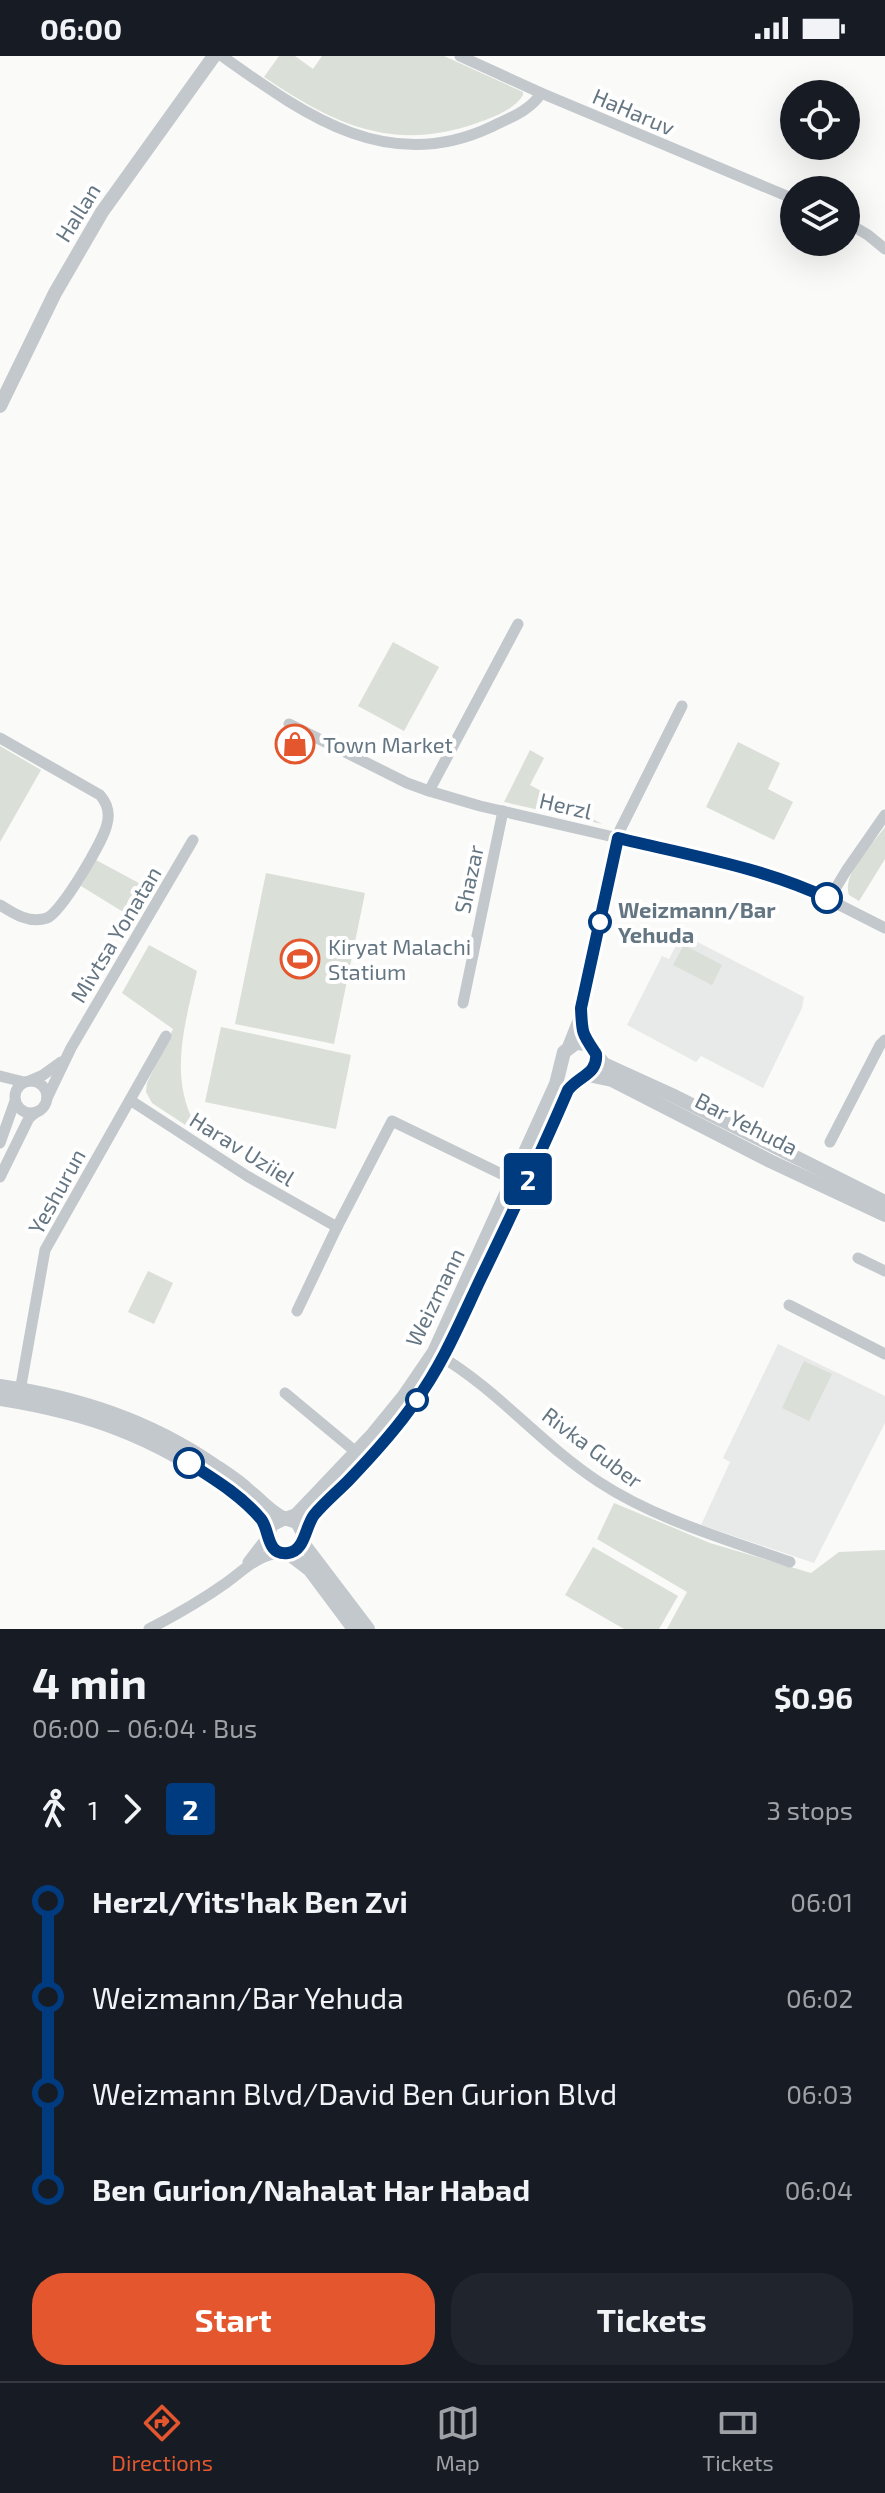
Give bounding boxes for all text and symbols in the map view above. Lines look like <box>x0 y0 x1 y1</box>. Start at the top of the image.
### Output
text: 06:00 <box>40 10 122 46</box>
map controls <box>780 80 860 256</box>
button: locate <box>780 80 860 160</box>
street label: HaHaruv <box>589 82 679 140</box>
button: layers <box>780 176 860 256</box>
street label: HaIlan <box>49 178 105 246</box>
shop icon: Town Market <box>274 723 316 765</box>
place label: Town Market <box>323 731 453 757</box>
street label: Herzl <box>537 786 595 824</box>
street label: Shazar <box>448 842 488 916</box>
street label: Mivtsa Yonatan <box>64 861 166 1007</box>
unlabelled marker <box>812 883 842 913</box>
place label: Weizmann/Bar Yehuda <box>618 896 776 947</box>
marker: Weizmann/Bar Yehuda <box>589 911 611 933</box>
place label: Kiryat Malachi Statium <box>328 933 471 984</box>
sports icon: Kiryat Malachi Statium <box>279 938 321 980</box>
street label: Bar Yehuda <box>692 1086 802 1160</box>
street label: Harav Uziiel <box>186 1105 301 1191</box>
street label: Yeshurun <box>22 1144 90 1238</box>
line badge: 2 <box>502 1153 554 1205</box>
text: 2 <box>520 1162 536 1196</box>
street label: Weizmann <box>399 1244 469 1350</box>
unlabelled marker <box>406 1389 428 1411</box>
street label: Rivka Guber <box>538 1401 648 1493</box>
unlabelled marker <box>174 1448 204 1478</box>
text: 4 min <box>32 1655 147 1708</box>
text: $0.96 <box>774 1679 853 1715</box>
text: 06:00 – 06:04 · Bus <box>32 1712 257 1743</box>
icon: walk <box>32 1787 76 1831</box>
icon: forward <box>110 1787 154 1831</box>
text: 2 <box>182 1792 199 1826</box>
text: 1 <box>88 1794 98 1825</box>
text: 3 stops <box>767 1794 853 1825</box>
text: Herzl/Yits'hak Ben Zvi <box>92 1883 408 1919</box>
text: 06:01 <box>790 1886 853 1917</box>
text: Weizmann/Bar Yehuda <box>92 1979 404 2015</box>
text: 06:02 <box>786 1982 853 2013</box>
text: Weizmann Blvd/David Ben Gurion Blvd <box>92 2075 617 2111</box>
text: 06:03 <box>786 2078 853 2109</box>
text: Ben Gurion/Nahalat Har Habad <box>92 2171 530 2207</box>
text: 06:04 <box>785 2174 853 2205</box>
button: Start <box>32 2273 435 2365</box>
button: Tickets <box>451 2273 853 2365</box>
tab: Directions <box>111 2401 213 2475</box>
tab: Map <box>436 2401 480 2475</box>
tab: Tickets <box>702 2401 774 2475</box>

